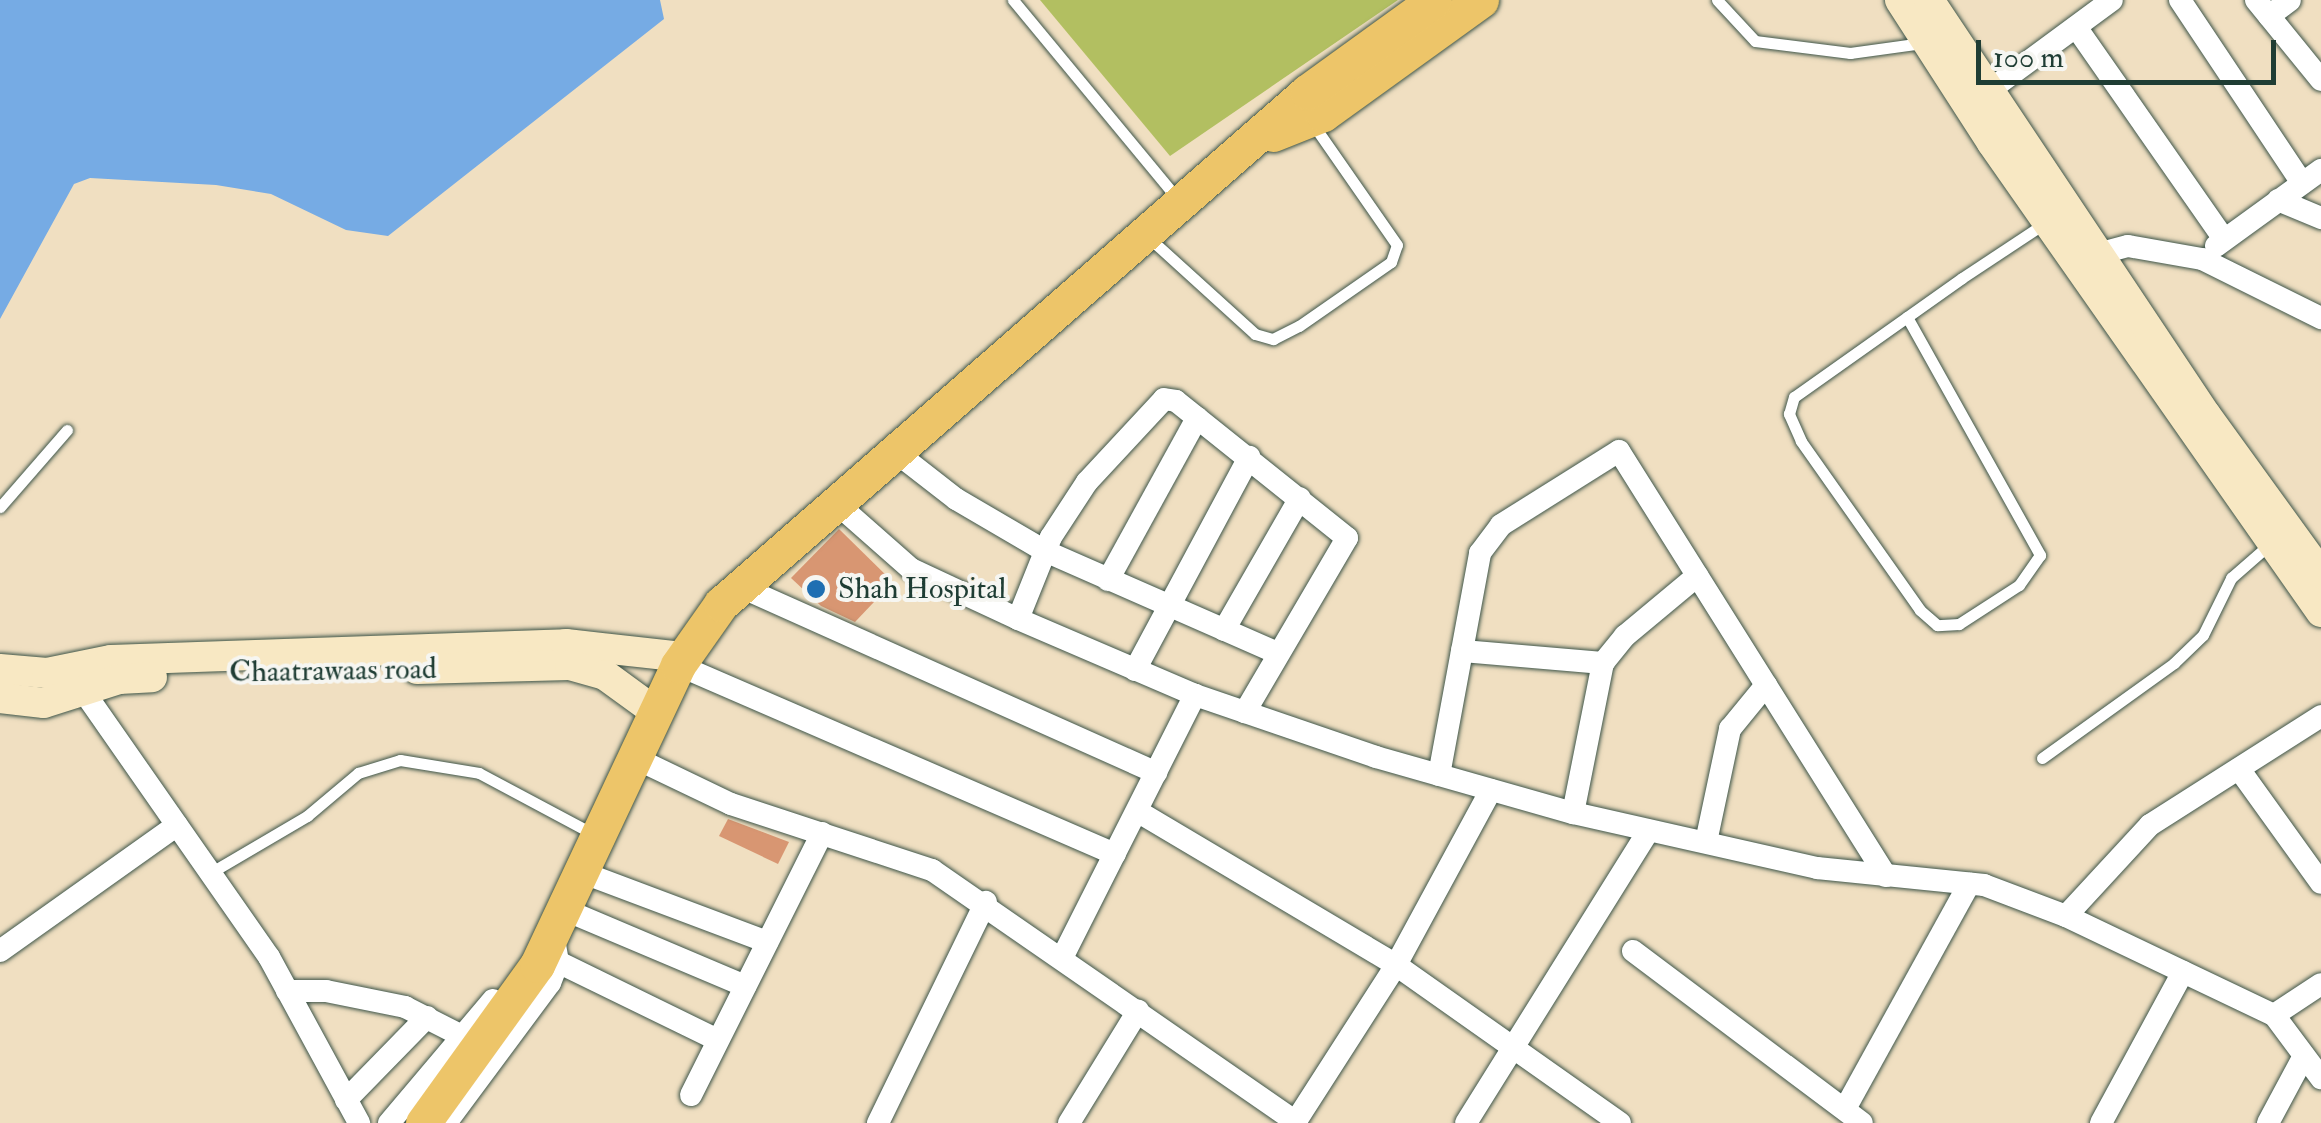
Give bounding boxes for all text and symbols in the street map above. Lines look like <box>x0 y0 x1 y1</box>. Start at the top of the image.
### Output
scale bar <box>1981 20 2281 82</box>
text: 100 m <box>1993 39 2064 76</box>
place label: Shah Hospital <box>838 571 1006 607</box>
marker: Shah Hospital <box>803 576 829 602</box>
street label: Chaatrawaas road <box>229 651 437 691</box>

